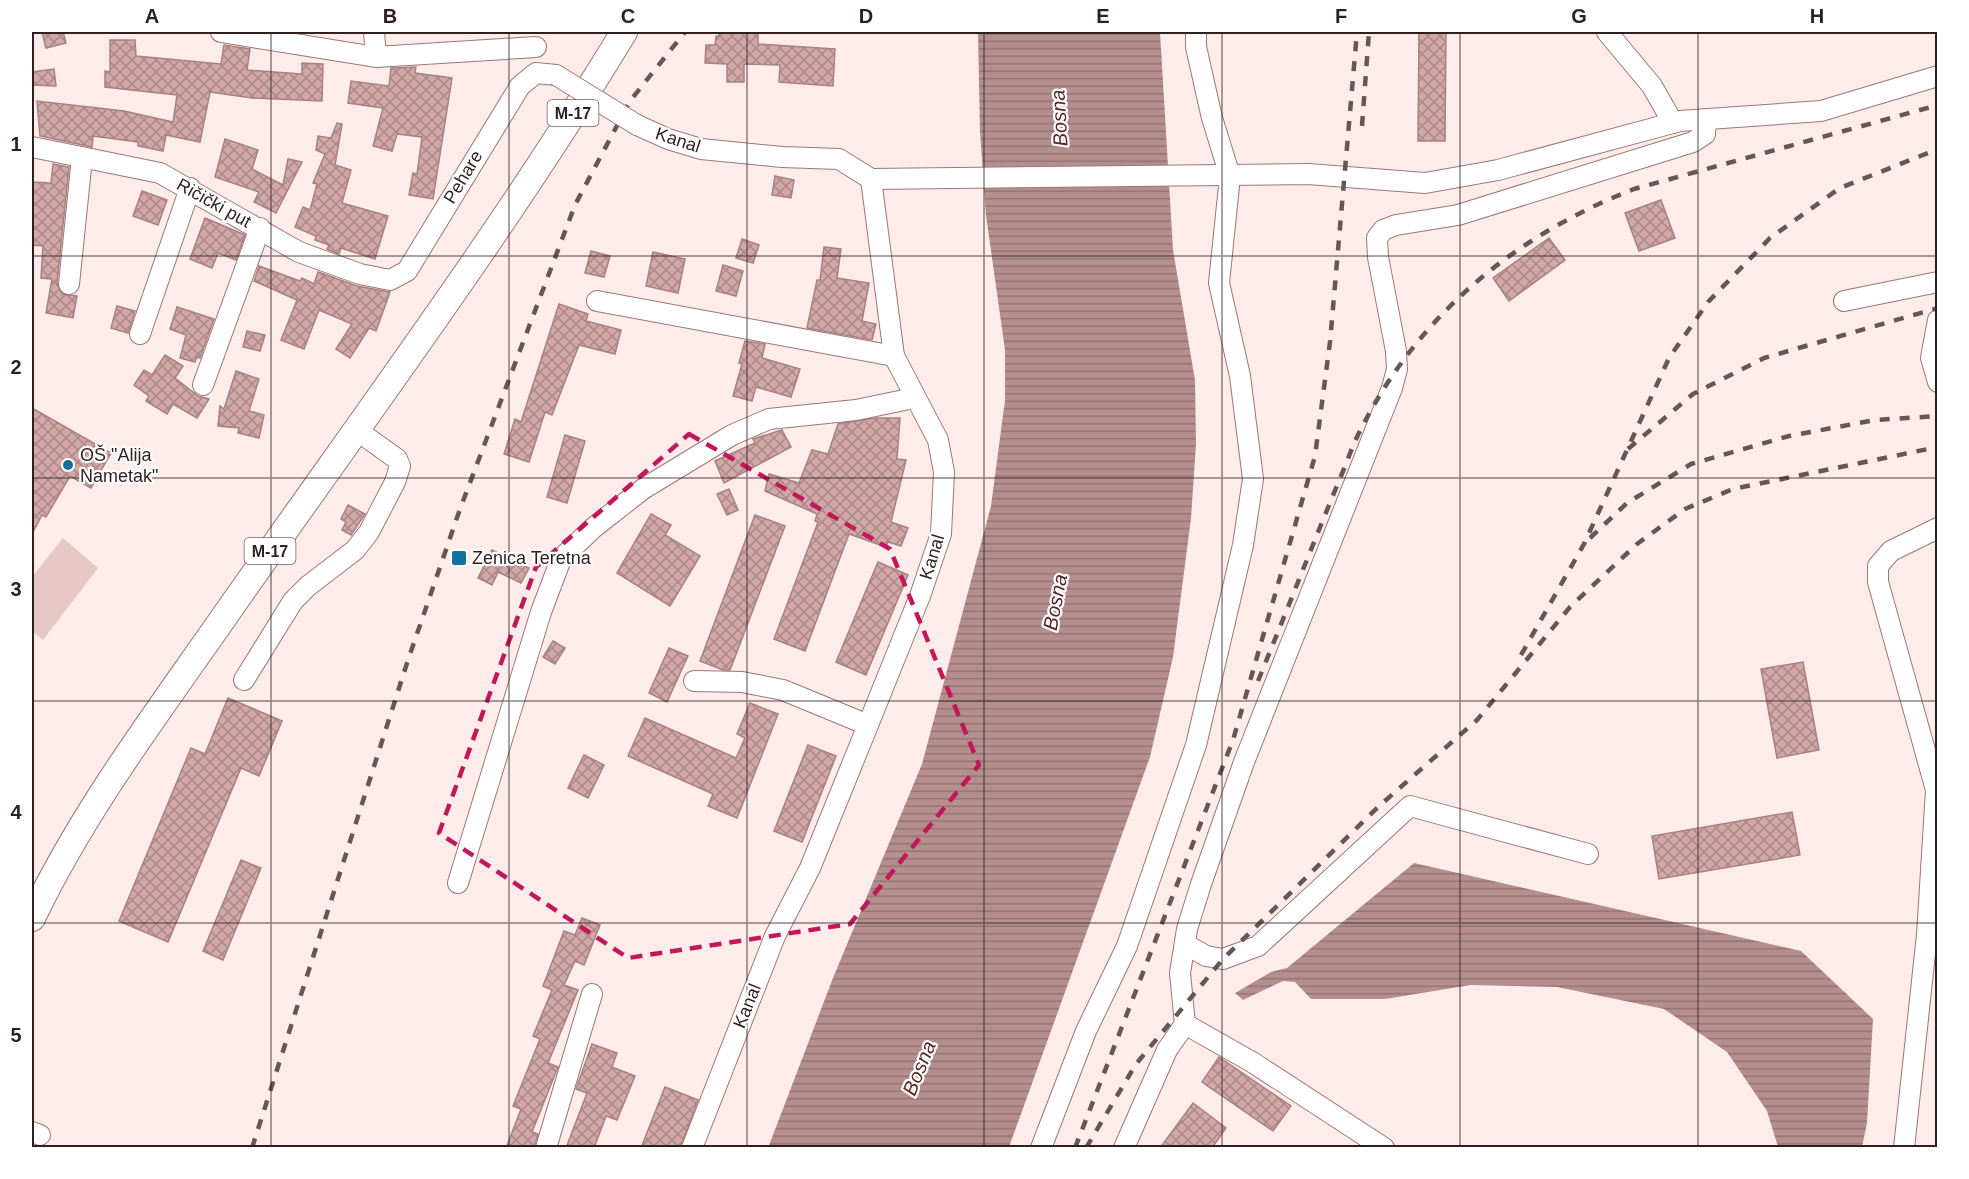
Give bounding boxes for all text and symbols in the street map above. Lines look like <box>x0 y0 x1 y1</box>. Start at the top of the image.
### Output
text: A <box>145 5 159 27</box>
text: B <box>383 5 397 27</box>
text: C <box>621 5 635 27</box>
text: D <box>859 5 873 27</box>
text: E <box>1096 5 1110 27</box>
text: F <box>1335 5 1347 27</box>
text: G <box>1571 5 1587 27</box>
text: H <box>1810 5 1824 27</box>
water label: Bosna <box>1047 89 1071 147</box>
road number: M-17 <box>548 100 598 126</box>
street label: Kanal <box>653 123 703 157</box>
text: 1 <box>10 133 22 155</box>
street label: Pehare <box>439 147 487 207</box>
street label: Ričički put <box>173 174 255 232</box>
text: 2 <box>10 356 22 378</box>
place label: OŠ "Alija Nametak" <box>80 444 158 486</box>
marker: OŠ "Alija Nametak" <box>61 458 75 472</box>
street label: Kanal <box>916 532 948 582</box>
road number: M-17 <box>244 538 296 564</box>
place label: Zenica Teretna <box>472 548 592 568</box>
marker: Zenica Teretna <box>450 549 468 567</box>
water label: Bosna <box>1039 572 1071 632</box>
text: 3 <box>10 578 22 600</box>
text: 4 <box>10 801 22 823</box>
street label: Kanal <box>729 981 765 1031</box>
text: 5 <box>10 1024 22 1046</box>
water label: Bosna <box>898 1038 940 1098</box>

